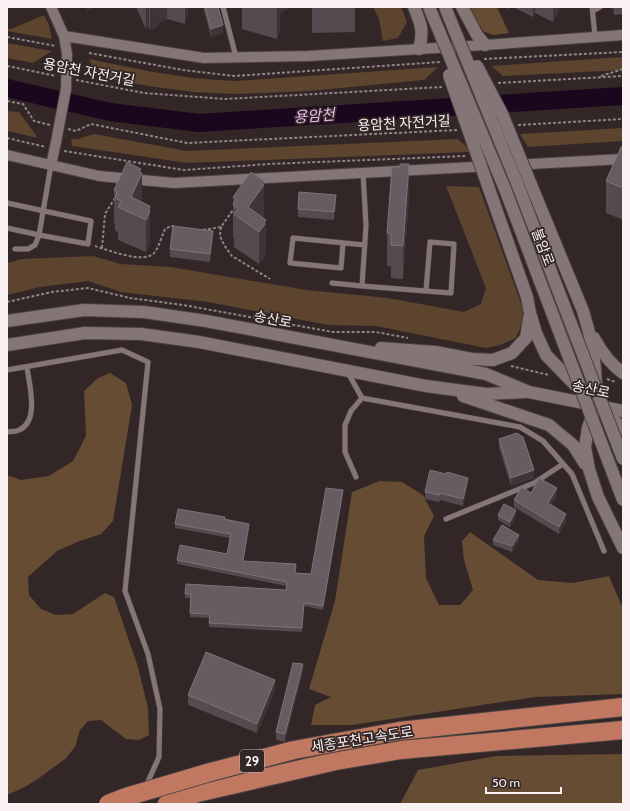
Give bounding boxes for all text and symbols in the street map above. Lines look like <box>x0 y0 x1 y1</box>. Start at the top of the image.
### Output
street label: 용암천 자전거길 <box>41 54 137 90</box>
water label: 용암천 <box>293 105 337 126</box>
street label: 용암천 자전거길 <box>357 112 451 134</box>
street label: 불암로 <box>528 226 558 268</box>
street label: 송산로 <box>252 306 294 332</box>
street label: 송산로 <box>570 376 612 402</box>
street label: 세종포천고속도로 <box>310 722 414 756</box>
road number: 29 <box>240 750 264 772</box>
scale bar <box>486 769 561 795</box>
text: 50 m <box>492 775 520 790</box>

